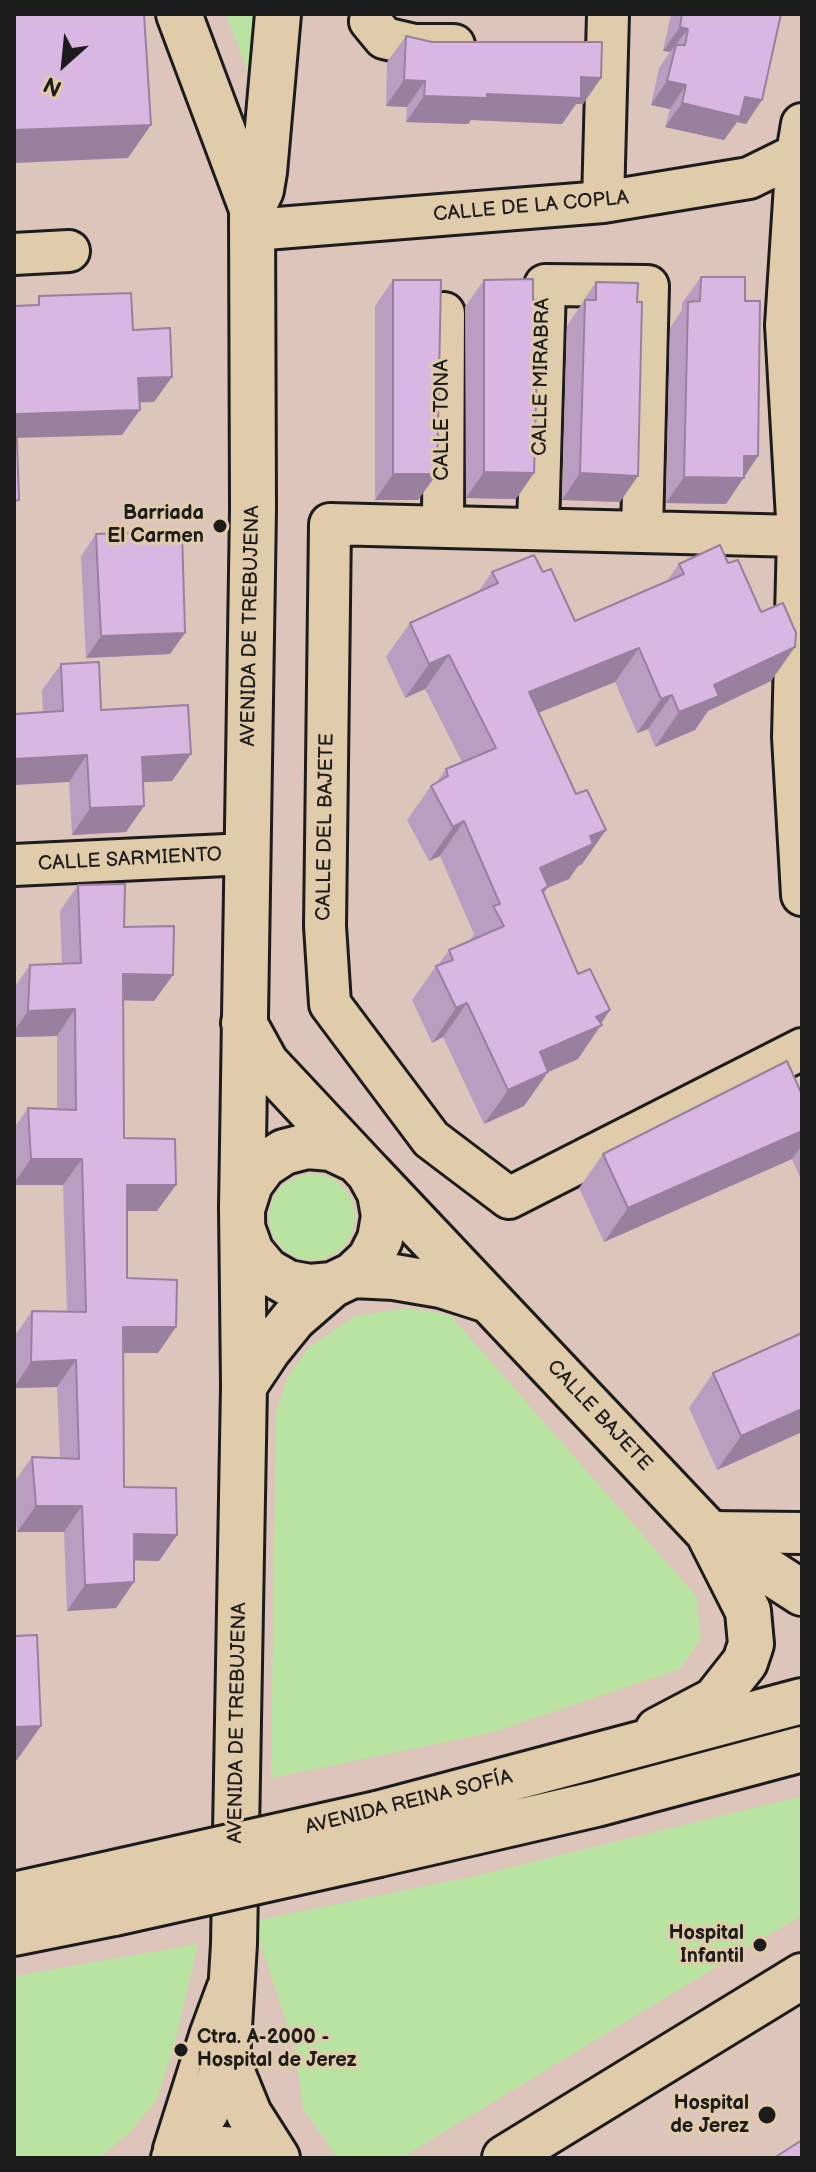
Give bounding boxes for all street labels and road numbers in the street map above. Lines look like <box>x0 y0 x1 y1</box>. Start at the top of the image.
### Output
street label: CALLE DE LA COPLA <box>432 187 630 227</box>
street label: CALLE MIRABRA <box>529 298 555 456</box>
street label: CALLE TONA <box>431 359 455 481</box>
street label: AVENIDA DE TREBUJENA <box>237 505 265 747</box>
street label: CALLE DEL BAJETE <box>312 733 340 921</box>
street label: CALLE SARMIENTO <box>37 843 223 877</box>
street label: CALLE BAJETE <box>541 1355 657 1477</box>
street label: AVENIDA DE TREBUJENA <box>224 1602 252 1844</box>
street label: AVENIDA REINA SOFÍA <box>303 1766 515 1840</box>

